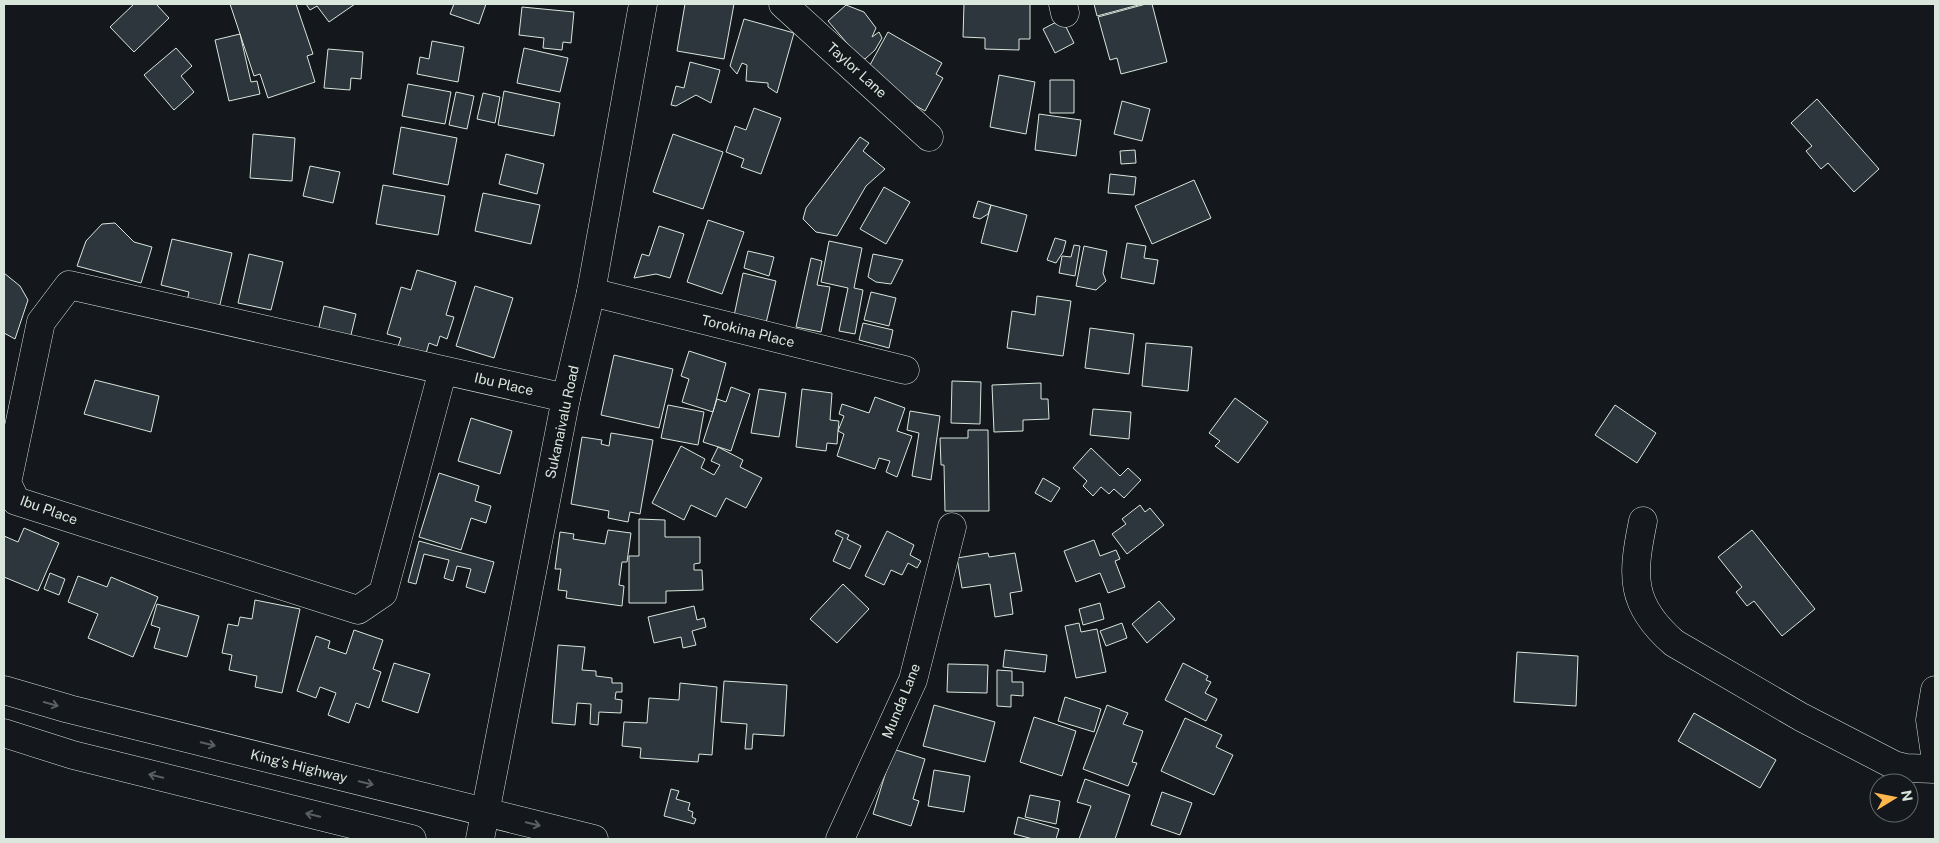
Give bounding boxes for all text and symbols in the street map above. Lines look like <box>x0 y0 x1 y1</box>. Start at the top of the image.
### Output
street label: Taylor Lane <box>824 39 890 101</box>
street label: Torokina Place <box>700 312 796 350</box>
street label: Sukanaivalu Road <box>542 364 582 480</box>
street label: Ibu Place <box>473 369 535 399</box>
street label: Ibu Place <box>18 492 80 528</box>
street label: Munda Lane <box>879 661 923 741</box>
one-way arrow <box>42 699 58 709</box>
one-way arrow <box>200 739 216 749</box>
street label: King's Highway <box>249 746 350 786</box>
one-way arrow <box>148 771 164 780</box>
north arrow <box>1869 773 1919 823</box>
one-way arrow <box>357 779 373 788</box>
text: N <box>1898 789 1916 803</box>
one-way arrow <box>306 810 322 819</box>
one-way arrow <box>524 820 540 829</box>

